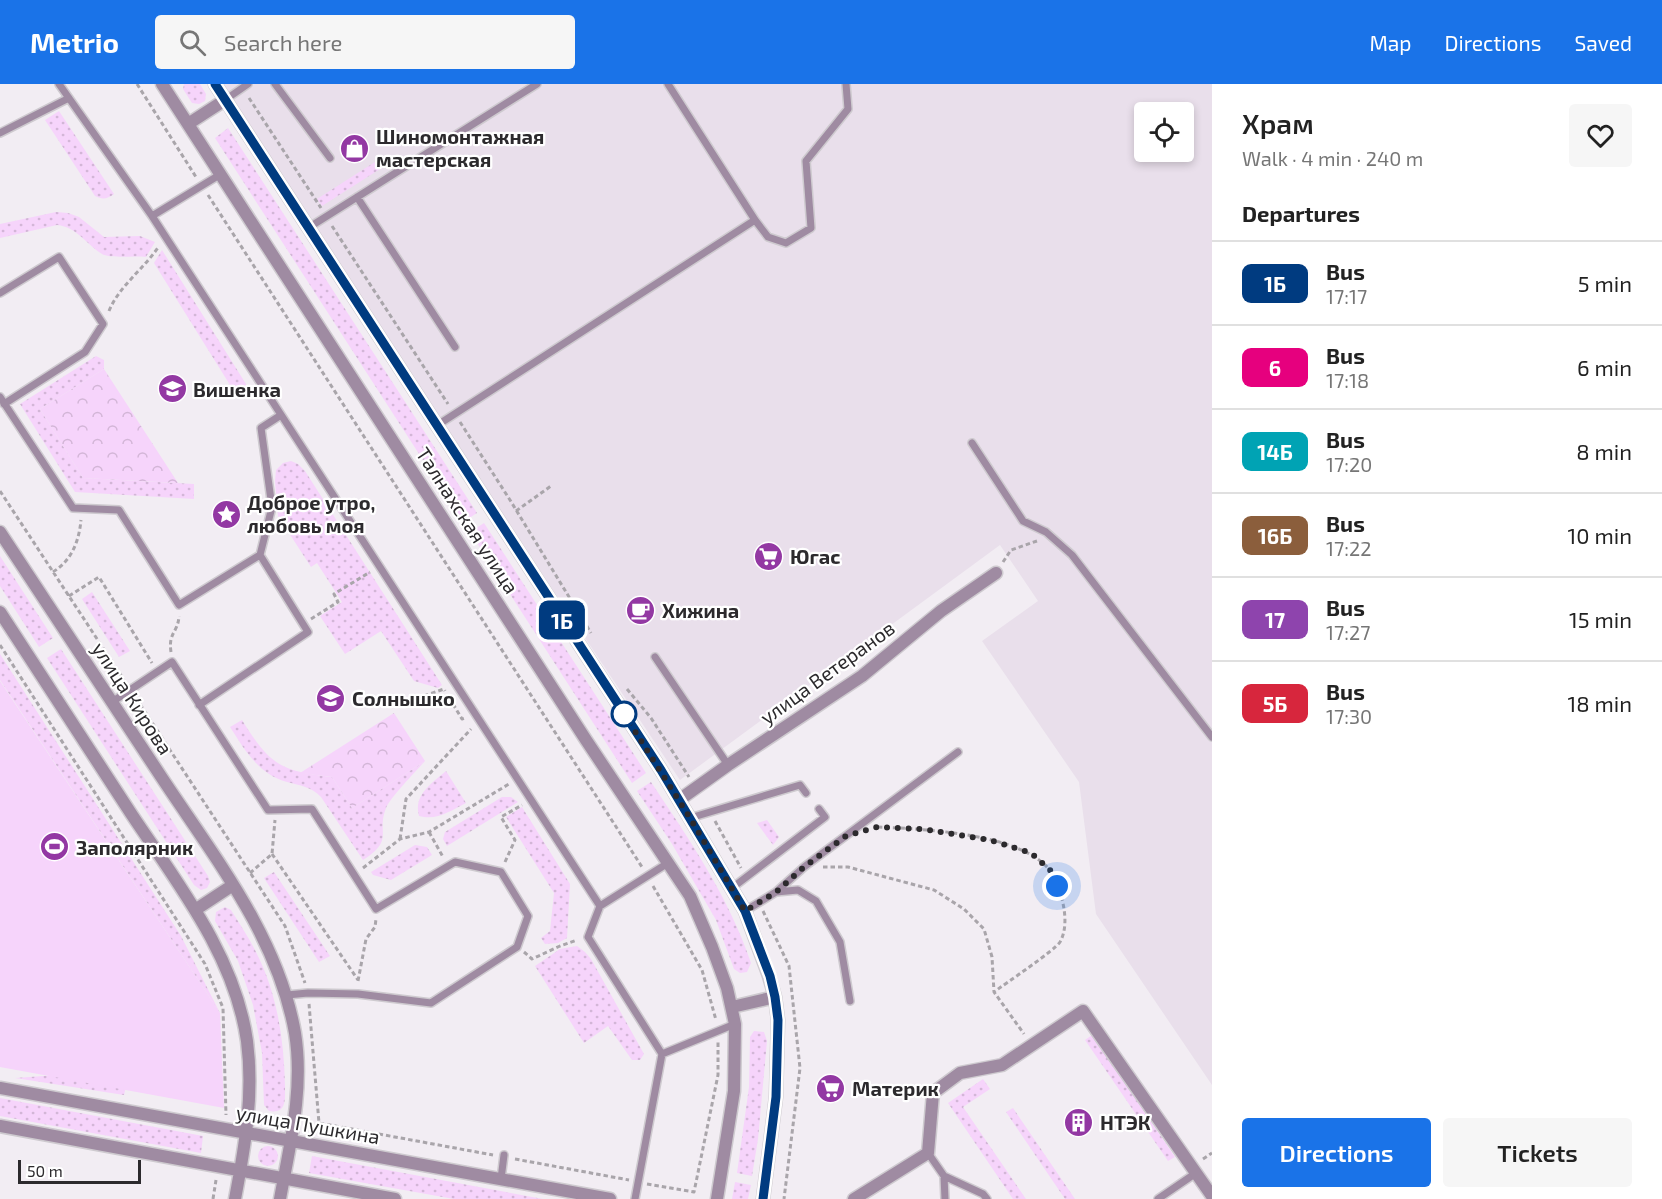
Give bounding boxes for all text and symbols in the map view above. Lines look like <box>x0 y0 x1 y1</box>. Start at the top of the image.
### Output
search box <box>155 15 575 69</box>
text: Metrio <box>30 25 119 59</box>
icon: search <box>176 26 209 59</box>
text: Search here <box>224 29 342 55</box>
text: Map <box>1369 30 1412 55</box>
text: Directions <box>1445 30 1541 55</box>
text: Saved <box>1574 30 1632 55</box>
map controls <box>1134 102 1194 162</box>
button: locate <box>1134 102 1194 162</box>
button: heart <box>1569 104 1632 167</box>
text: Храм <box>1242 106 1314 140</box>
place label: Шиномонтажная мастерская <box>376 124 544 171</box>
shop icon: Шиномонтажная мастерская <box>339 132 371 164</box>
text: Walk · 4 min · 240 m <box>1242 146 1423 170</box>
text: Departures <box>1242 200 1360 226</box>
text: Bus <box>1326 258 1365 284</box>
text: 5 min <box>1578 270 1632 296</box>
text: 1Б <box>1264 271 1286 296</box>
text: 17:17 <box>1326 284 1367 308</box>
text: Bus <box>1326 342 1365 368</box>
text: 6 min <box>1577 354 1632 380</box>
text: 6 <box>1269 355 1281 380</box>
text: 17:18 <box>1326 368 1369 392</box>
school or university icon: Вишенка <box>156 373 188 405</box>
place label: Вишенка <box>193 377 281 401</box>
text: Bus <box>1326 426 1365 452</box>
text: 8 min <box>1576 438 1632 464</box>
text: 14Б <box>1257 439 1293 464</box>
street label: Талнахская улица <box>411 442 524 598</box>
text: 17:20 <box>1326 452 1372 476</box>
place label: Доброе утро, любовь моя <box>247 490 375 537</box>
place icon: Доброе утро, любовь моя <box>210 498 242 530</box>
text: Bus <box>1326 510 1365 536</box>
text: 10 min <box>1568 522 1632 548</box>
text: 16Б <box>1258 523 1292 548</box>
text: 17:22 <box>1326 536 1371 560</box>
supermarket icon: Югас <box>753 540 785 572</box>
place label: Югас <box>790 544 840 568</box>
cafe icon: Хижина <box>625 594 657 626</box>
text: Bus <box>1326 594 1365 620</box>
place label: Хижина <box>662 598 739 622</box>
line badge: 1Б <box>535 600 589 640</box>
text: 15 min <box>1569 606 1632 632</box>
text: 17 <box>1265 607 1285 632</box>
text: 1Б <box>551 608 573 633</box>
street label: улица Ветеранов <box>755 615 900 730</box>
text: 17:27 <box>1326 620 1370 644</box>
street label: улица Кирова <box>87 637 178 759</box>
text: Bus <box>1326 678 1365 704</box>
school or university icon: Солнышко <box>315 682 347 714</box>
place label: Солнышко <box>352 686 455 710</box>
text: 18 min <box>1567 690 1632 716</box>
text: 5Б <box>1263 691 1287 716</box>
unlabelled marker <box>611 701 637 727</box>
text: 17:30 <box>1326 704 1372 728</box>
sports icon: Заполярник <box>39 831 71 863</box>
place label: Заполярник <box>76 835 193 859</box>
your location <box>1042 871 1072 901</box>
supermarket icon: Материк <box>815 1072 847 1104</box>
place label: Материк <box>852 1076 939 1100</box>
street label: улица Пушкина <box>234 1100 382 1149</box>
building icon: НТЭК <box>1063 1106 1095 1138</box>
place label: НТЭК <box>1100 1110 1151 1134</box>
button: Directions <box>1242 1118 1431 1187</box>
button: Tickets <box>1443 1118 1632 1187</box>
scale bar <box>18 1157 141 1184</box>
text: 50 m <box>27 1161 63 1180</box>

